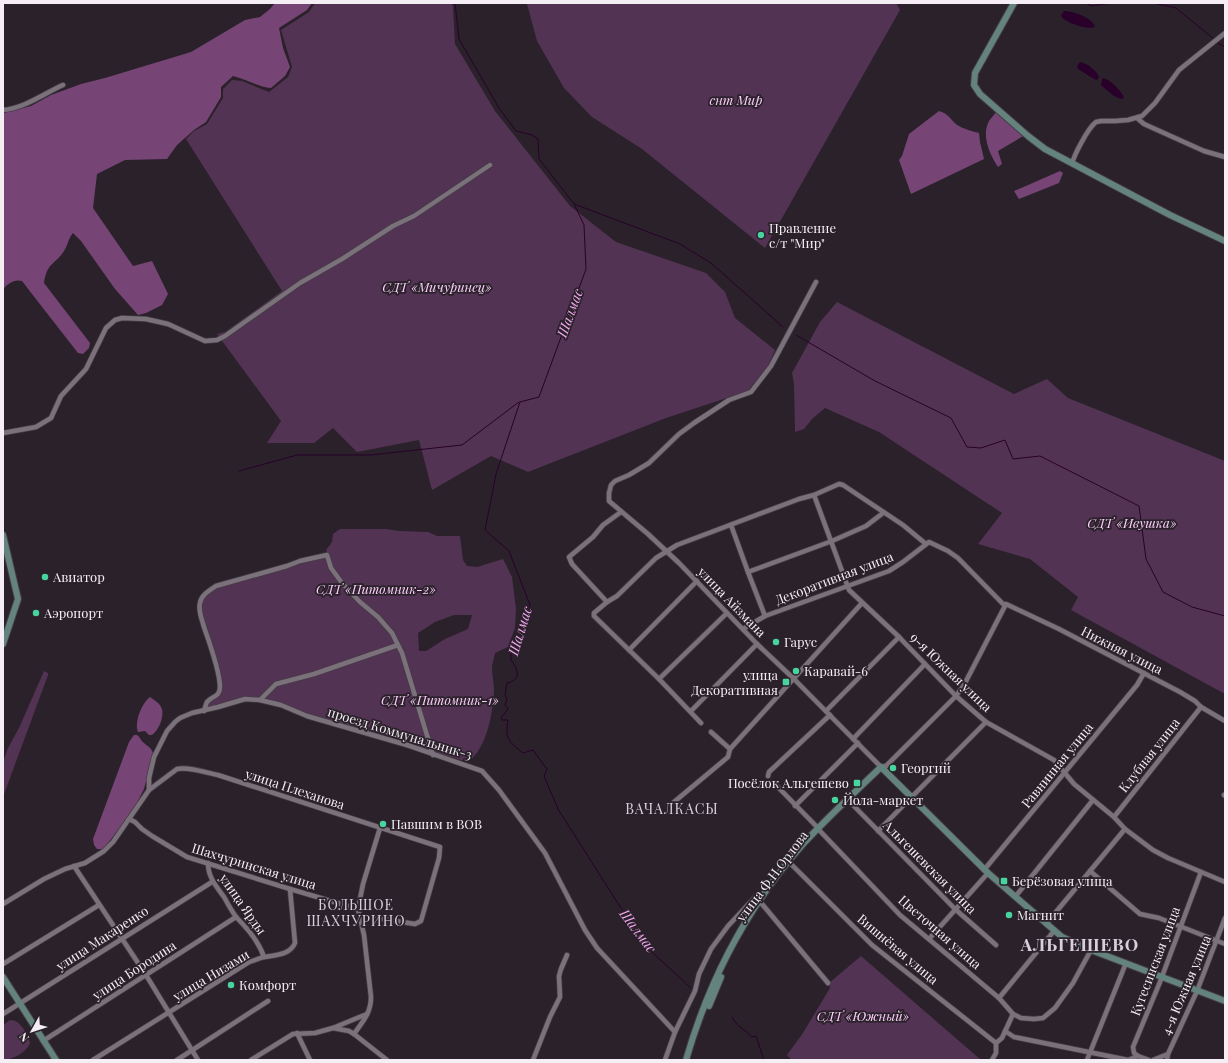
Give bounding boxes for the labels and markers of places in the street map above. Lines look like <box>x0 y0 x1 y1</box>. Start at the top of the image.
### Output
place label: Правление с/т "Мир" <box>769 219 836 251</box>
marker: Правление с/т "Мир" <box>756 230 766 240</box>
place label: Авиатор <box>52 568 105 585</box>
marker: Авиатор <box>40 572 50 582</box>
place label: Аэропорт <box>43 604 103 621</box>
marker: Аэропорт <box>31 608 41 618</box>
place label: Гарус <box>784 633 817 650</box>
marker: Гарус <box>771 637 781 647</box>
place label: Каравай-6 <box>804 662 868 679</box>
place label: улица Декоративная <box>691 666 779 698</box>
marker: Каравай-6 <box>791 666 801 676</box>
marker: улица Декоративная <box>781 677 791 687</box>
place label: Георгий <box>901 759 951 776</box>
marker: Георгий <box>888 763 898 773</box>
place label: Посёлок Альгешево <box>728 774 849 791</box>
marker: Посёлок Альгешево <box>852 778 862 788</box>
place label: Йола-маркет <box>843 791 923 808</box>
marker: Йола-маркет <box>830 795 840 805</box>
place label: Павшим в ВОВ <box>391 815 482 832</box>
marker: Павшим в ВОВ <box>378 819 388 829</box>
place label: Берёзовая улица <box>1012 872 1113 889</box>
marker: Берёзовая улица <box>999 876 1009 886</box>
place label: Магнит <box>1017 906 1064 923</box>
marker: Магнит <box>1004 910 1014 920</box>
place label: Комфорт <box>239 976 296 993</box>
marker: Комфорт <box>226 980 236 990</box>

